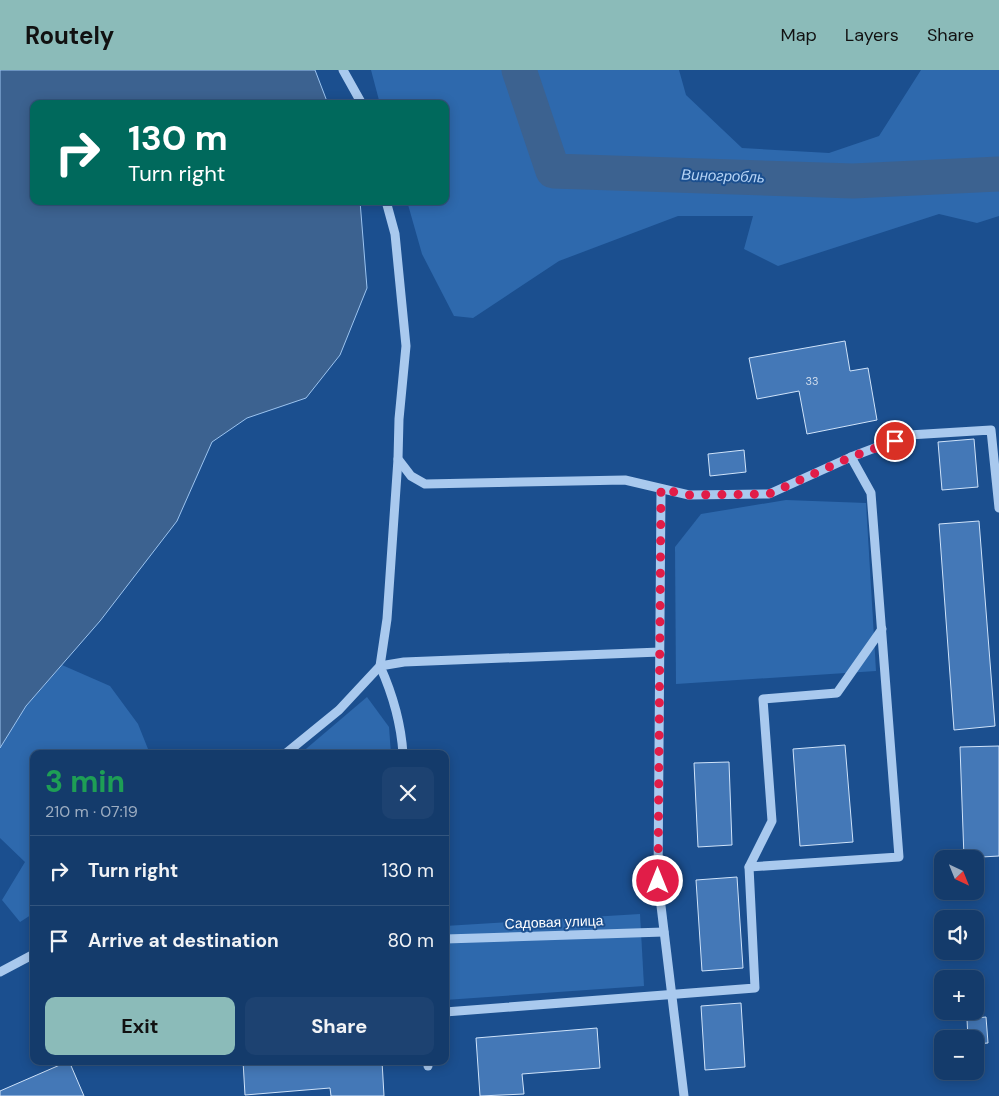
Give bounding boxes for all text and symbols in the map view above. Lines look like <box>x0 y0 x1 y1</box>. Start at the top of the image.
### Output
text: Routely <box>25 20 114 51</box>
text: Map <box>781 23 817 47</box>
text: Layers <box>845 23 899 47</box>
text: Share <box>927 23 974 47</box>
text: 130 m <box>128 115 228 161</box>
icon: right <box>45 120 110 185</box>
text: Turn right <box>128 159 225 188</box>
water label: Виногробль <box>681 165 765 187</box>
house number: 33 <box>805 374 819 388</box>
pin <box>874 420 916 462</box>
icon: arrive <box>881 427 909 455</box>
text: 3 min <box>45 762 125 801</box>
button: close <box>382 767 434 819</box>
text: 210 m · 07:19 <box>45 801 138 822</box>
north arrow <box>934 850 984 900</box>
map controls <box>934 850 984 1080</box>
position arrow <box>631 854 683 906</box>
icon: right <box>45 857 73 885</box>
text: Turn right <box>88 858 178 883</box>
text: 130 m <box>382 858 434 883</box>
button: sound <box>934 910 984 960</box>
street label: Садовая улица <box>504 911 604 933</box>
icon: arrive <box>45 927 73 955</box>
text: Arrive at destination <box>88 928 279 953</box>
text: 80 m <box>387 928 434 953</box>
button: + <box>934 970 984 1020</box>
button: Exit <box>45 997 235 1055</box>
button: Share <box>245 997 434 1055</box>
button: − <box>934 1030 984 1080</box>

